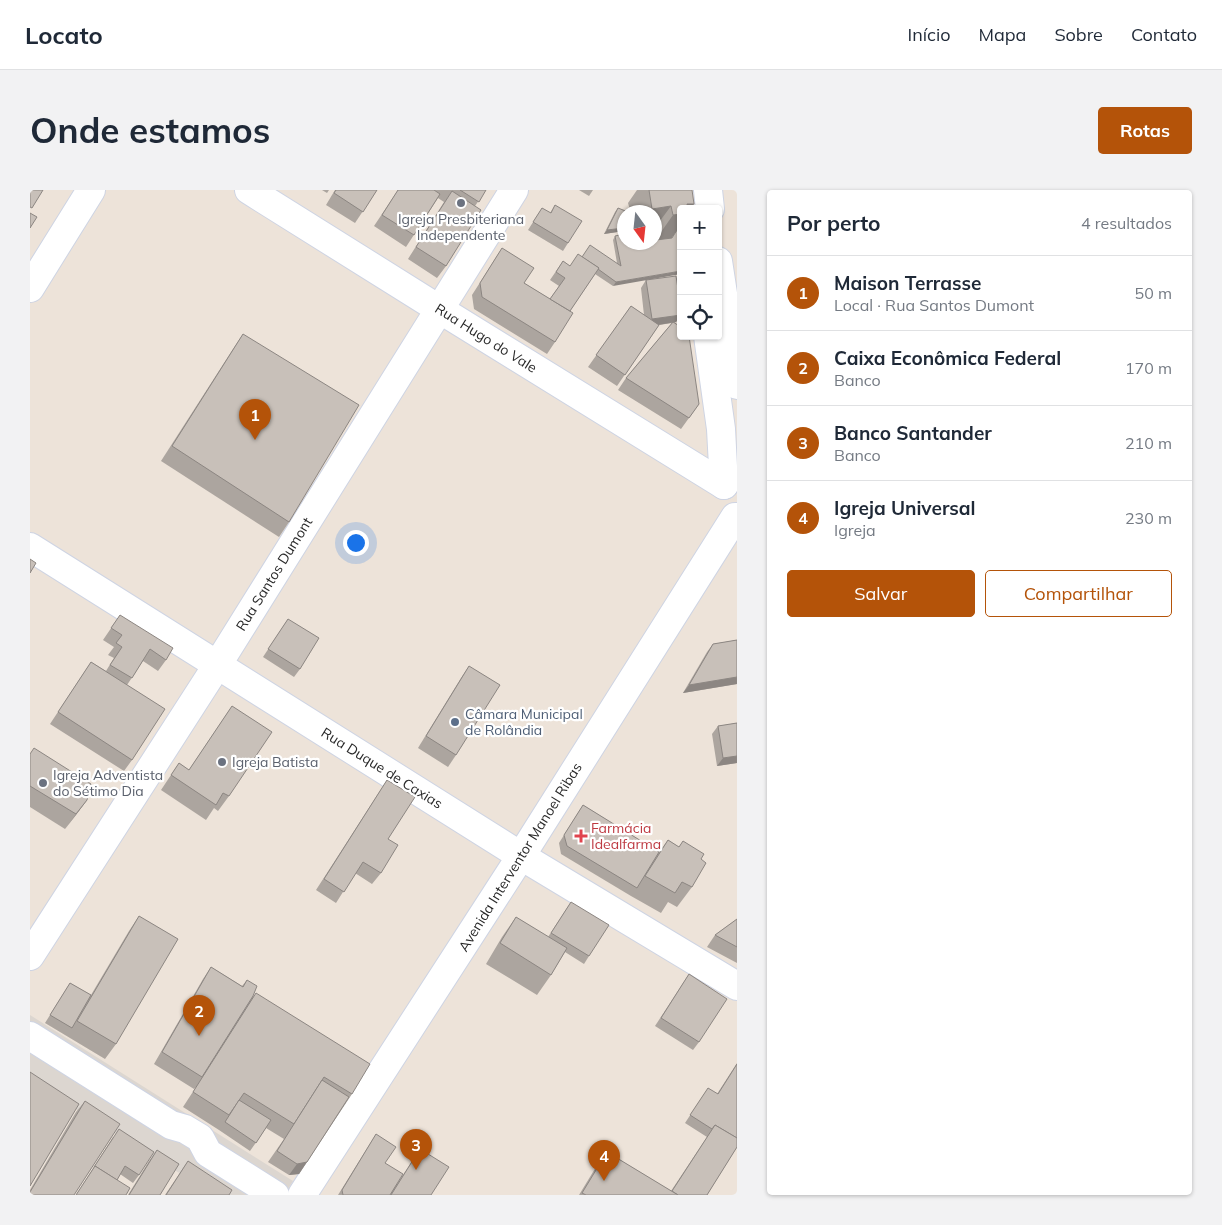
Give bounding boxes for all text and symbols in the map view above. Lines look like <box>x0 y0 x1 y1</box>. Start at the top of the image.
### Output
text: Locato <box>25 20 103 50</box>
text: Início <box>908 23 951 46</box>
text: Mapa <box>979 23 1026 46</box>
text: Sobre <box>1054 23 1103 46</box>
text: Contato <box>1131 23 1197 46</box>
button: Rotas <box>1098 107 1192 154</box>
text: Onde estamos <box>30 108 270 152</box>
marker: Igreja Presbiteriana Independente <box>455 197 467 209</box>
north arrow <box>617 205 662 250</box>
map controls <box>677 205 722 340</box>
button: + <box>677 205 722 250</box>
place label: Igreja Presbiteriana Independente <box>398 210 524 244</box>
text: Por perto <box>787 210 881 236</box>
text: 4 resultados <box>1081 213 1172 233</box>
button: − <box>677 250 722 295</box>
text: Maison Terrasse <box>834 271 981 295</box>
text: 1 <box>798 283 808 303</box>
text: 50 m <box>1135 283 1172 303</box>
button: locate <box>677 295 722 340</box>
text: Local · Rua Santos Dumont <box>834 295 1034 315</box>
street label: Rua Hugo do Vale <box>432 299 540 377</box>
text: Caixa Econômica Federal <box>834 346 1061 370</box>
text: 2 <box>798 358 808 378</box>
text: 170 m <box>1125 358 1172 378</box>
text: Banco <box>834 370 881 390</box>
pin: 1 <box>239 399 271 440</box>
text: Banco Santander <box>834 421 992 445</box>
text: 3 <box>798 433 808 453</box>
text: 210 m <box>1125 433 1172 453</box>
text: Banco <box>834 445 881 465</box>
text: Igreja Universal <box>834 496 976 520</box>
text: 4 <box>798 508 808 528</box>
text: 230 m <box>1125 508 1172 528</box>
street label: Rua Santos Dumont <box>232 514 316 634</box>
text: Igreja <box>834 520 876 540</box>
your location <box>343 530 369 556</box>
button: Salvar <box>787 570 975 617</box>
button: Compartilhar <box>985 570 1172 617</box>
place label: Câmara Municipal de Rolândia <box>465 705 583 739</box>
marker: Câmara Municipal de Rolândia <box>449 716 461 728</box>
street label: Rua Duque de Caxias <box>318 723 446 813</box>
place label: Igreja Batista <box>232 753 318 771</box>
marker: Igreja Batista <box>216 756 228 768</box>
street label: Avenida Interventor Manoel Ribas <box>454 759 586 955</box>
place label: Igreja Adventista do Sétimo Dia <box>53 766 163 800</box>
marker: Igreja Adventista do Sétimo Dia <box>37 777 49 789</box>
place label: Farmácia Idealfarma <box>591 819 661 853</box>
marker: Farmácia Idealfarma <box>575 830 587 842</box>
pin: 2 <box>183 995 215 1036</box>
pin: 3 <box>400 1129 432 1170</box>
pin: 4 <box>588 1140 620 1181</box>

